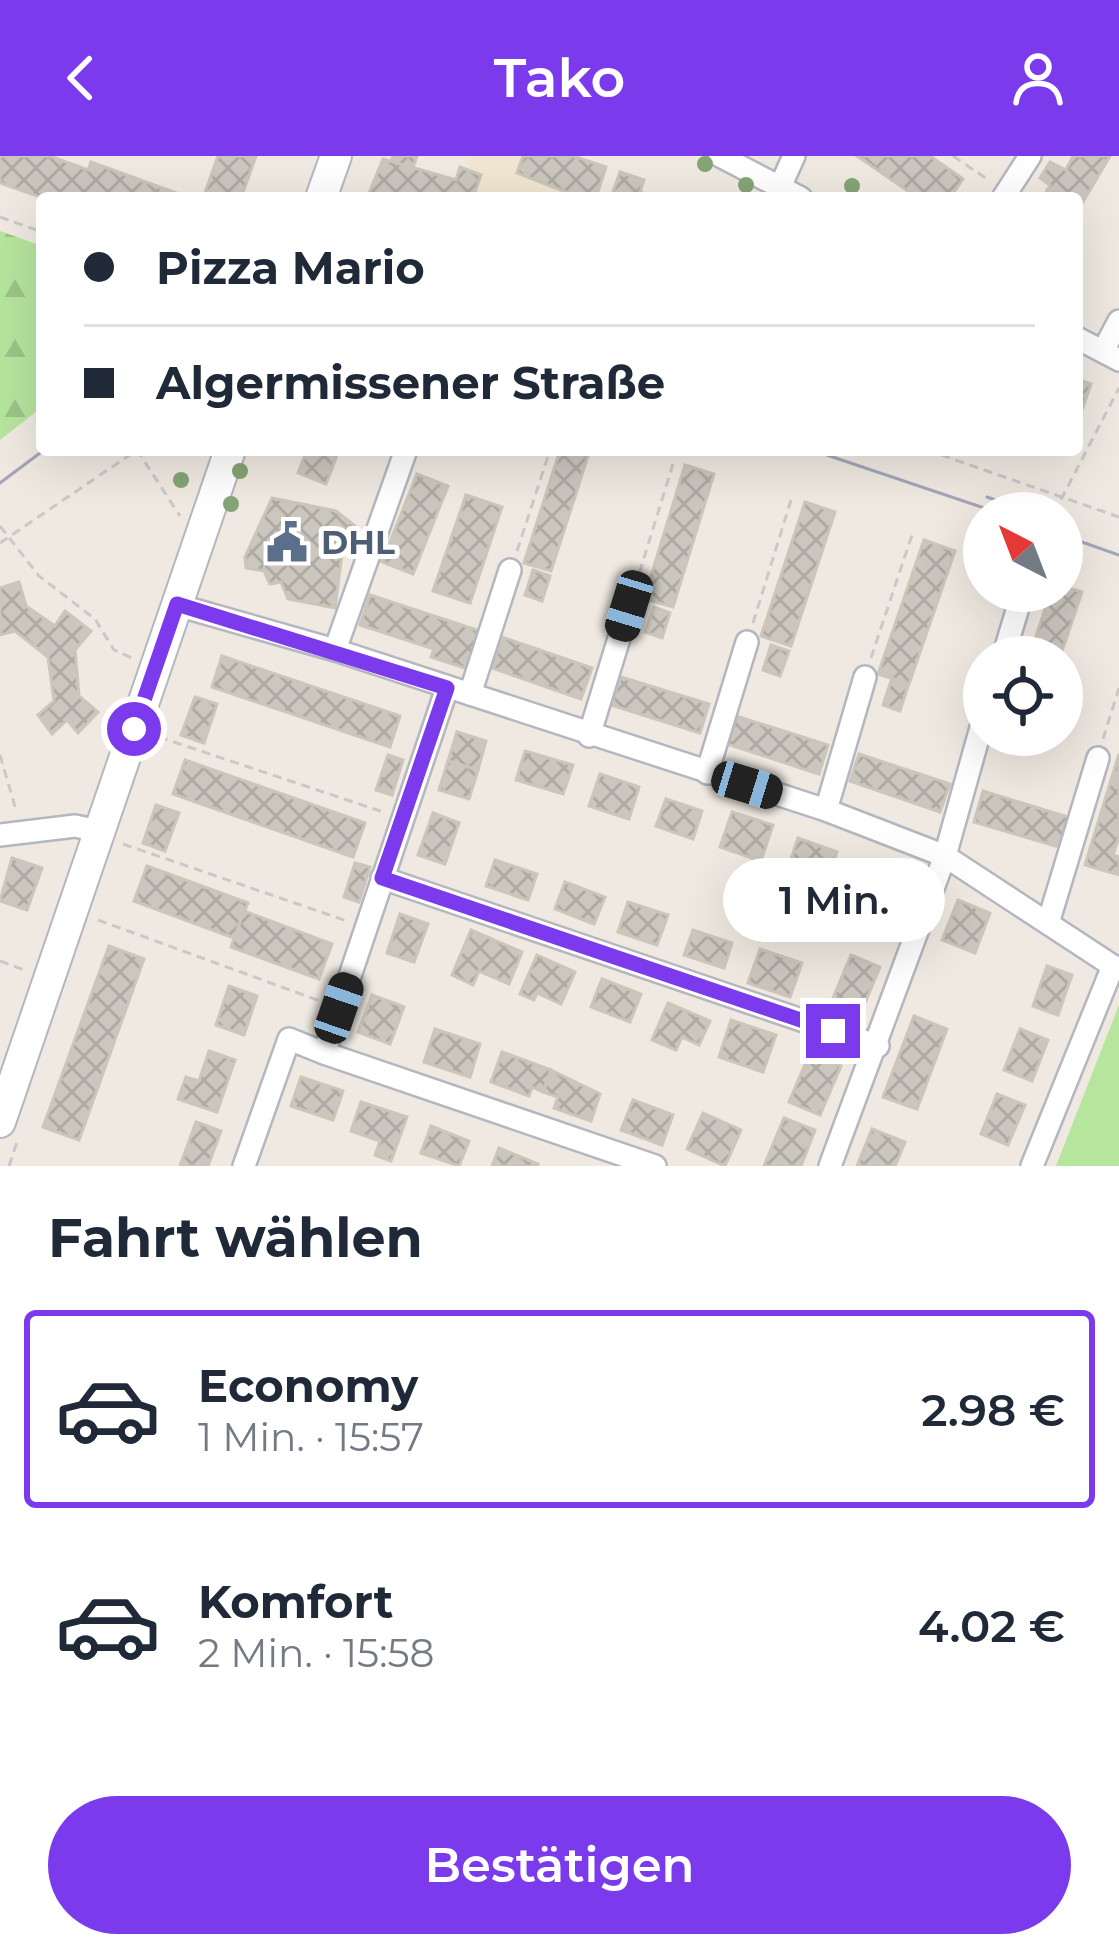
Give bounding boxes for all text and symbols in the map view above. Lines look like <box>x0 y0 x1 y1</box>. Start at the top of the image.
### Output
icon: back <box>48 45 114 111</box>
text: Tako <box>494 45 625 111</box>
icon: person <box>1005 45 1071 111</box>
text: Pizza Mario <box>156 240 425 295</box>
text: Algermissener Straße <box>156 355 665 410</box>
north arrow <box>963 492 1083 612</box>
map controls <box>963 492 1083 756</box>
public building icon: DHL <box>264 519 310 565</box>
place label: DHL <box>321 522 395 562</box>
car <box>601 566 657 646</box>
button: locate <box>963 636 1083 756</box>
route start <box>107 702 161 756</box>
car <box>707 757 787 813</box>
callout: 1 Min. <box>722 857 944 941</box>
text: 1 Min. <box>779 876 889 924</box>
car <box>310 968 368 1048</box>
route end <box>806 1004 860 1058</box>
text: Fahrt wählen <box>48 1205 423 1271</box>
icon: car <box>54 1355 162 1463</box>
text: Economy <box>198 1358 418 1413</box>
text: 2.98 € <box>921 1382 1065 1437</box>
text: 1 Min. · 15:57 <box>198 1413 424 1461</box>
icon: car <box>54 1571 162 1679</box>
text: Komfort <box>198 1574 393 1629</box>
text: 4.02 € <box>918 1598 1065 1653</box>
text: 2 Min. · 15:58 <box>198 1629 434 1677</box>
button: Bestätigen <box>48 1796 1071 1934</box>

